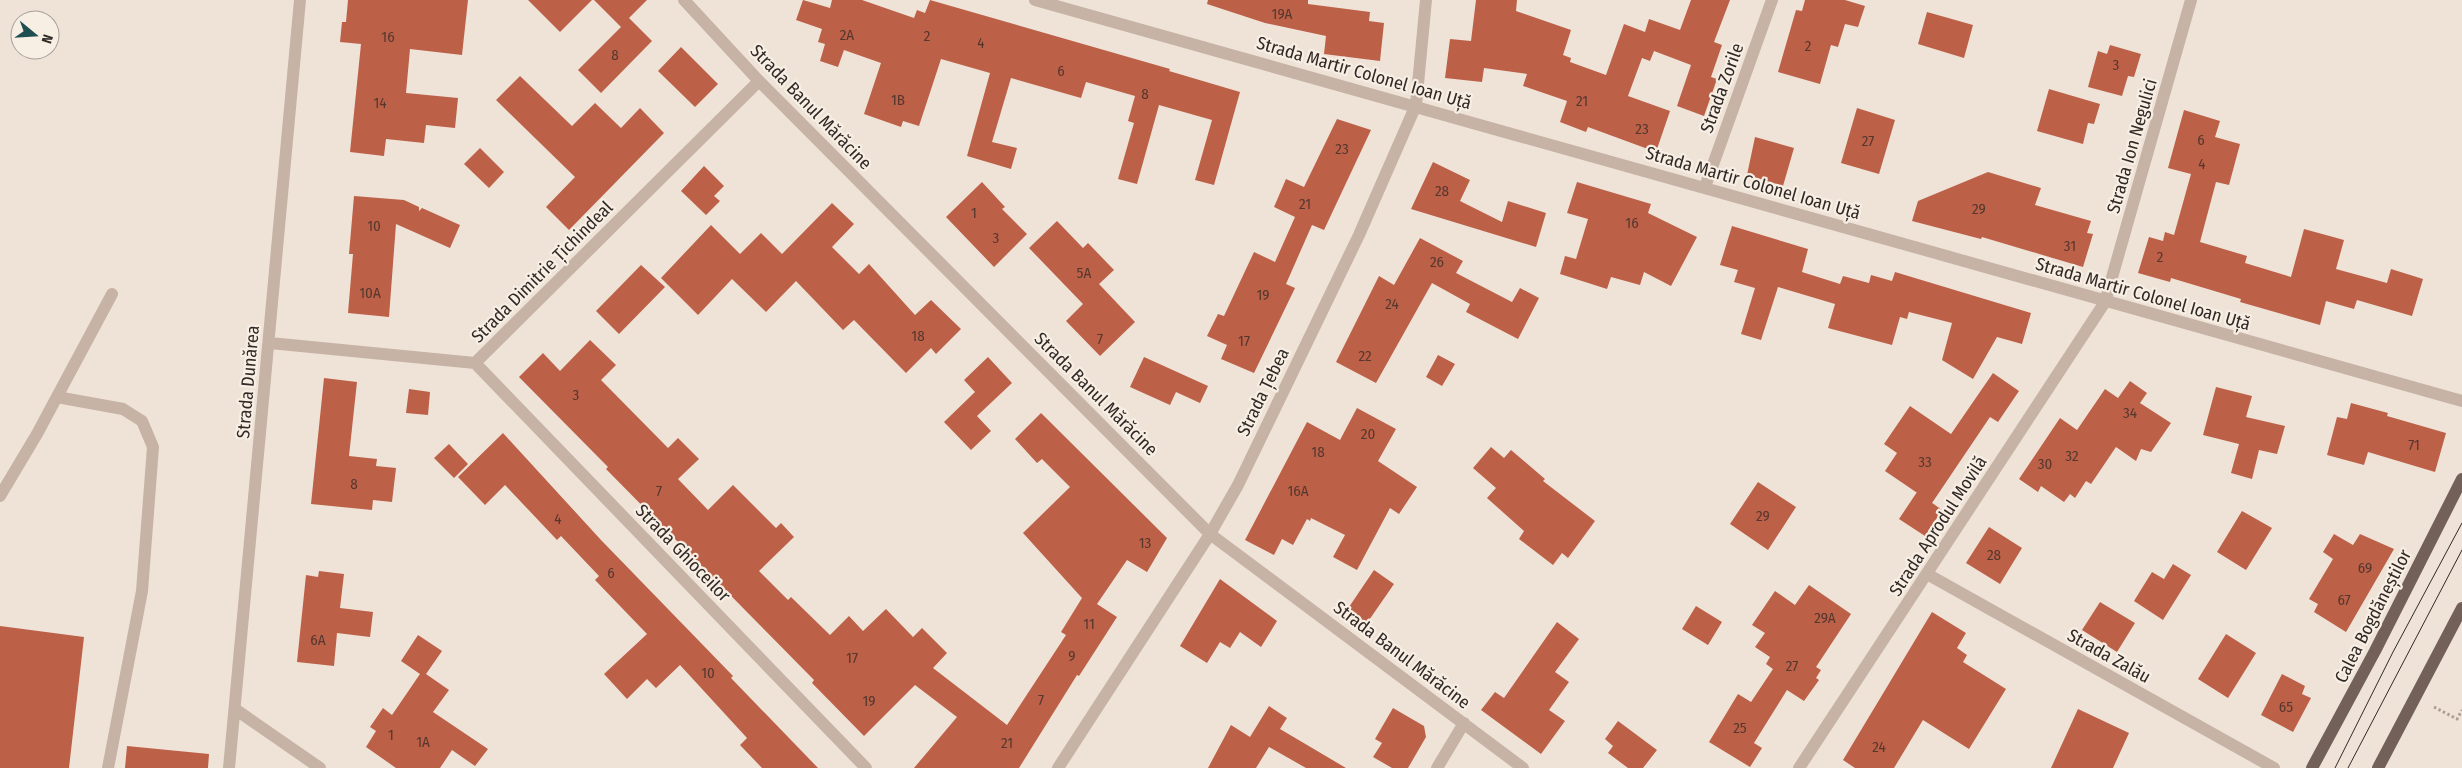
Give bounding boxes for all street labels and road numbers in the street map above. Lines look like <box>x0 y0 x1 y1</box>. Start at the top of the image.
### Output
street label: Strada Martir Colonel Ioan Uță <box>1254 32 1474 114</box>
street label: Strada Banul Mărăcine <box>746 40 876 174</box>
street label: Strada Zorile <box>1696 40 1748 136</box>
street label: Strada Ion Negulici <box>2102 76 2162 216</box>
street label: Strada Martir Colonel Ioan Uță <box>1643 142 1863 224</box>
street label: Strada Dimitrie Țichindeal <box>467 196 618 347</box>
street label: Strada Martir Colonel Ioan Uță <box>2033 253 2253 335</box>
street label: Strada Dunărea <box>232 324 264 440</box>
street label: Strada Banul Mărăcine <box>1030 328 1162 460</box>
street label: Strada Țebea <box>1232 344 1294 440</box>
street label: Strada Aprodul Movilă <box>1884 452 1992 600</box>
street label: Strada Ghioceilor <box>631 500 736 607</box>
street label: Calea Bogdăneștilor <box>2330 545 2416 686</box>
street label: Strada Banul Mărăcine <box>1329 596 1475 714</box>
street label: Strada Zalău <box>2064 624 2154 688</box>

